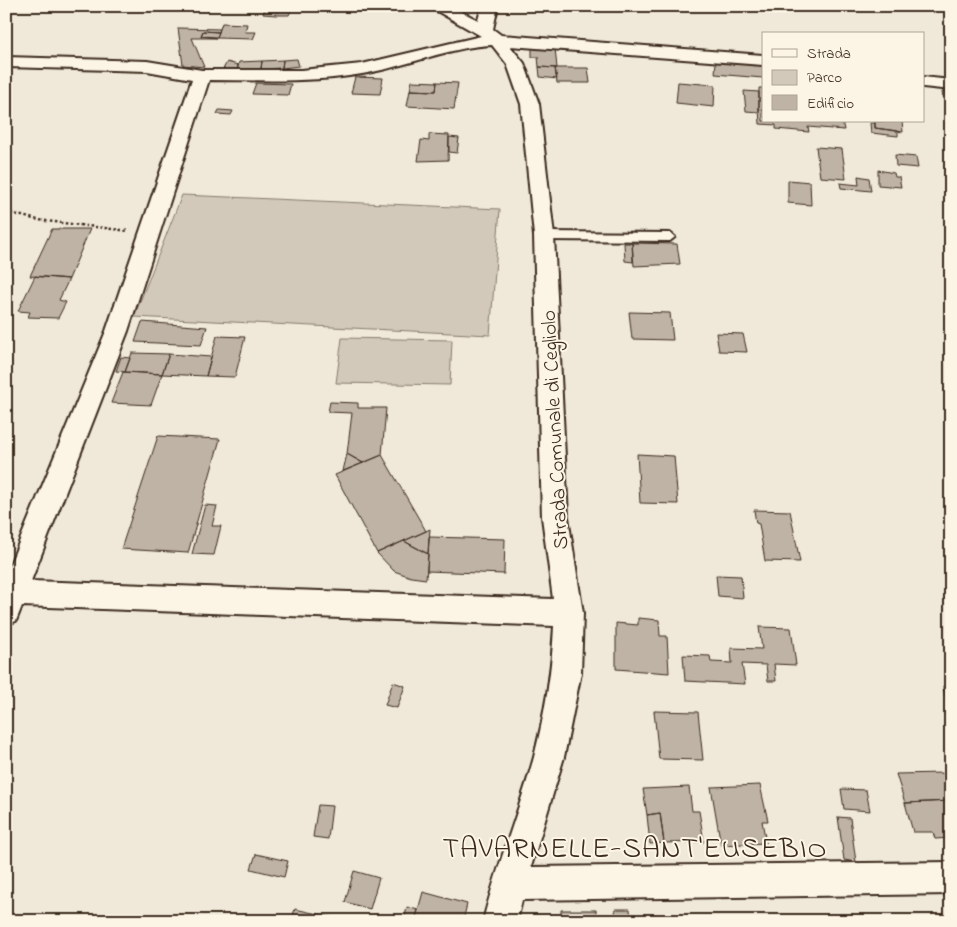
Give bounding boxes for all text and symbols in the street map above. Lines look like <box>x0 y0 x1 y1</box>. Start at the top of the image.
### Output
legend <box>762 32 924 122</box>
text: Strada <box>807 43 851 65</box>
text: Parco <box>807 67 842 89</box>
text: Edificio <box>807 93 854 115</box>
street label: Strada Comunale di Cegliolo <box>535 309 579 550</box>
district label: TAVARNELLE-SANT'EUSEBIO <box>442 829 828 871</box>

